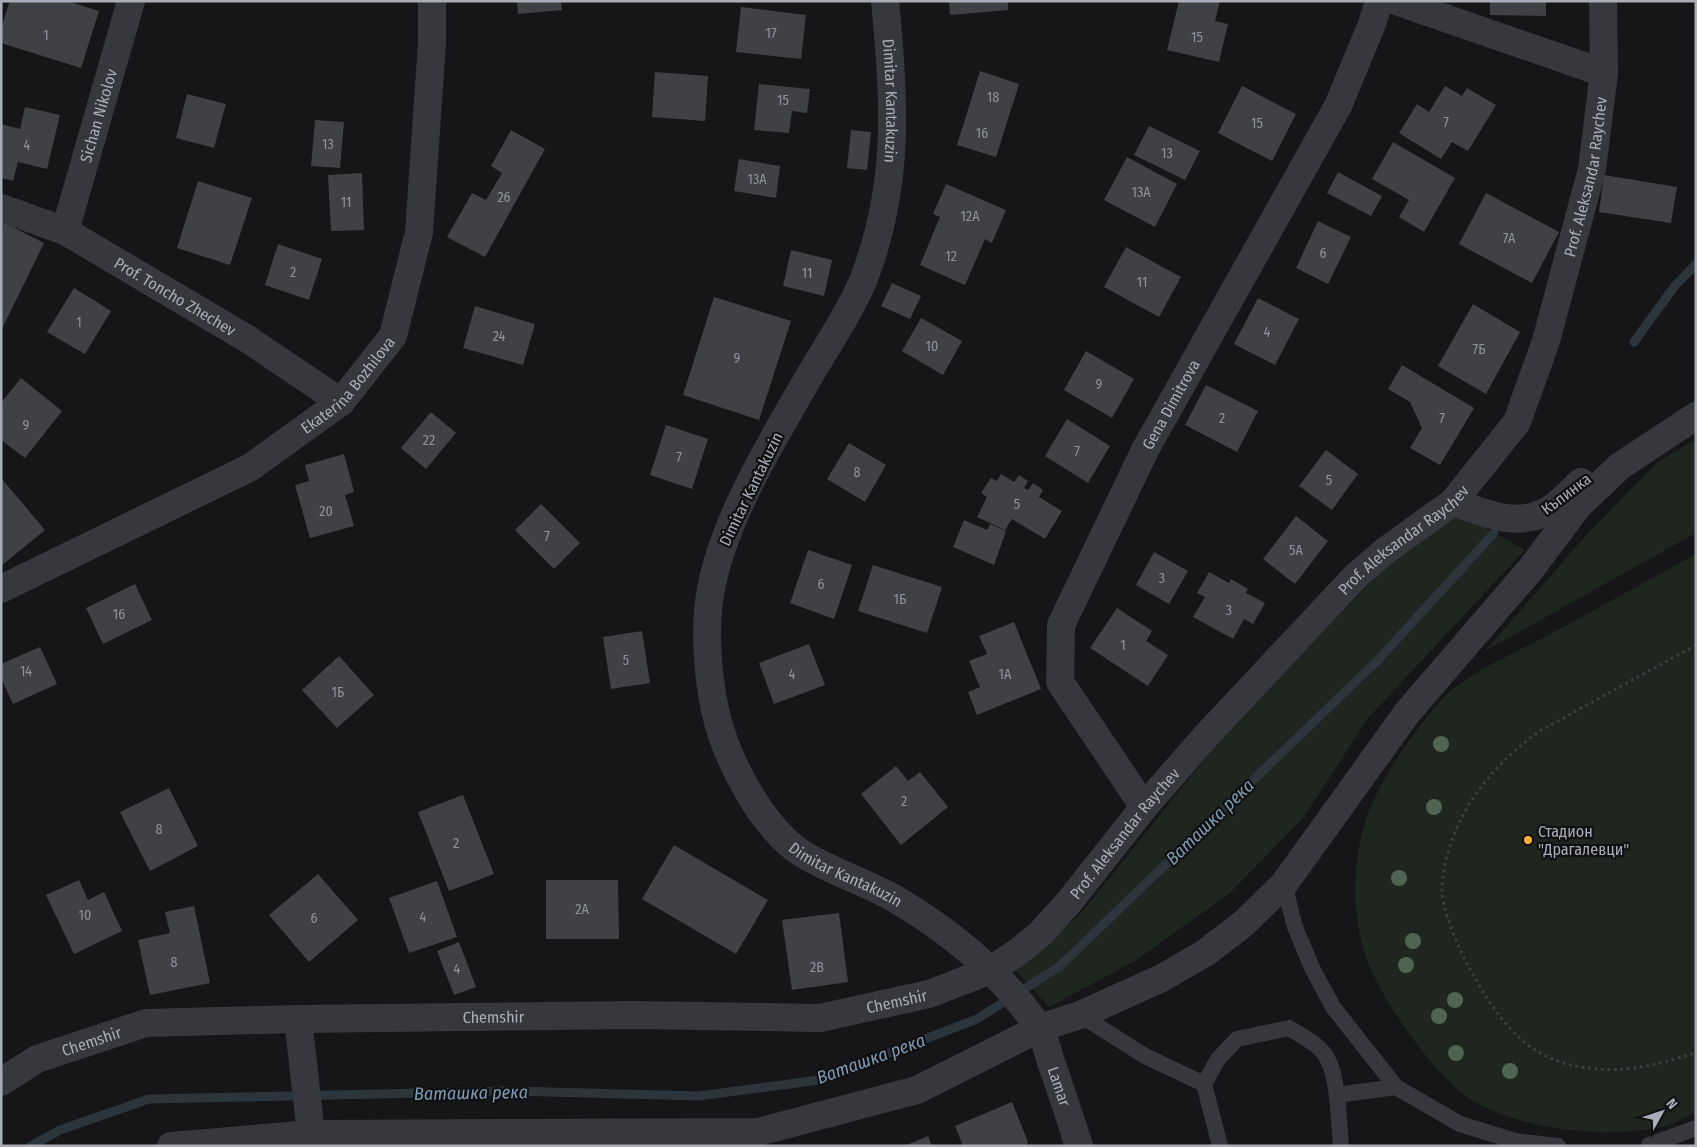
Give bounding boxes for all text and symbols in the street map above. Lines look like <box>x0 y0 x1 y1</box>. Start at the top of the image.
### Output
house number: 17 <box>765 25 777 42</box>
house number: 1 <box>43 27 49 44</box>
house number: 15 <box>1191 29 1203 46</box>
street label: Dimitar Kantakuzin <box>879 38 902 163</box>
street label: Sichan Nikolov <box>76 67 121 165</box>
house number: 18 <box>987 89 999 106</box>
house number: 15 <box>777 92 789 109</box>
street label: Prof. Aleksandar Raychev <box>1559 96 1610 259</box>
house number: 7 <box>1443 114 1449 131</box>
house number: 15 <box>1251 115 1263 132</box>
house number: 16 <box>976 125 988 142</box>
house number: 13 <box>322 136 334 153</box>
house number: 4 <box>24 137 31 154</box>
house number: 13 <box>1161 145 1173 162</box>
house number: 13А <box>747 171 767 188</box>
house number: 13А <box>1131 184 1151 201</box>
house number: 26 <box>497 189 511 206</box>
house number: 11 <box>341 194 351 211</box>
house number: 12А <box>961 208 980 225</box>
house number: 7А <box>1503 230 1516 247</box>
house number: 6 <box>1320 245 1327 262</box>
house number: 12 <box>945 248 957 265</box>
street label: Prof. Toncho Zhechev <box>111 253 239 340</box>
house number: 2 <box>290 264 296 281</box>
house number: 11 <box>802 265 812 282</box>
house number: 11 <box>1137 274 1147 291</box>
house number: 1 <box>76 314 82 331</box>
house number: 4 <box>1264 324 1271 341</box>
house number: 24 <box>493 328 506 345</box>
street label: Ekaterina Bozhilova <box>297 332 399 437</box>
house number: 10 <box>926 338 938 355</box>
house number: 7Б <box>1472 341 1486 358</box>
house number: 9 <box>734 350 741 367</box>
street label: Gena Dimitrova <box>1138 356 1203 453</box>
house number: 9 <box>1096 376 1103 393</box>
house number: 2 <box>1219 410 1225 427</box>
house number: 7 <box>1439 410 1445 427</box>
house number: 9 <box>23 417 30 434</box>
street label: Dimitar Kantakuzin <box>715 429 787 549</box>
house number: 22 <box>423 432 435 449</box>
house number: 7 <box>1074 443 1080 460</box>
house number: 7 <box>676 449 682 466</box>
house number: 8 <box>854 464 861 481</box>
street label: Къпинка <box>1537 469 1595 519</box>
house number: 5 <box>1326 472 1332 489</box>
street label: Prof. Aleksandar Raychev <box>1334 481 1472 598</box>
house number: 5 <box>1014 496 1020 513</box>
house number: 20 <box>319 503 333 520</box>
house number: 7 <box>544 528 550 545</box>
house number: 5А <box>1289 542 1304 559</box>
house number: 3 <box>1159 570 1165 587</box>
house number: 6 <box>818 576 825 593</box>
house number: 1Б <box>894 591 906 608</box>
house number: 3 <box>1226 602 1232 619</box>
house number: 16 <box>113 606 125 623</box>
house number: 1 <box>1120 637 1126 654</box>
house number: 5 <box>623 652 629 669</box>
house number: 14 <box>20 663 32 680</box>
house number: 4 <box>789 666 796 683</box>
house number: 1А <box>999 666 1012 683</box>
house number: 1Б <box>332 684 344 701</box>
street label: Prof. Aleksandar Raychev <box>1066 764 1183 903</box>
water label: Ваташка река <box>1161 774 1259 870</box>
house number: 2 <box>901 793 907 810</box>
house number: 8 <box>156 821 163 838</box>
place label: Стадион "Драгалевци" <box>1538 822 1629 859</box>
marker: Стадион "Драгалевци" <box>1522 834 1534 846</box>
house number: 2 <box>453 835 459 852</box>
street label: Dimitar Kantakuzin <box>785 838 906 911</box>
house number: 2А <box>575 901 589 918</box>
house number: 10 <box>79 907 91 924</box>
house number: 4 <box>420 909 427 926</box>
house number: 6 <box>311 910 318 927</box>
house number: 8 <box>171 954 178 971</box>
house number: 2В <box>810 959 824 976</box>
house number: 4 <box>454 961 461 978</box>
street label: Chemshir <box>864 985 929 1017</box>
street label: Chemshir <box>463 1007 525 1027</box>
street label: Chemshir <box>59 1022 124 1060</box>
water label: Ваташка река <box>814 1029 928 1089</box>
street label: Lamar <box>1044 1064 1075 1109</box>
water label: Ваташка река <box>414 1081 528 1105</box>
north arrow <box>1637 1087 1687 1137</box>
text: N <box>1662 1095 1681 1113</box>

